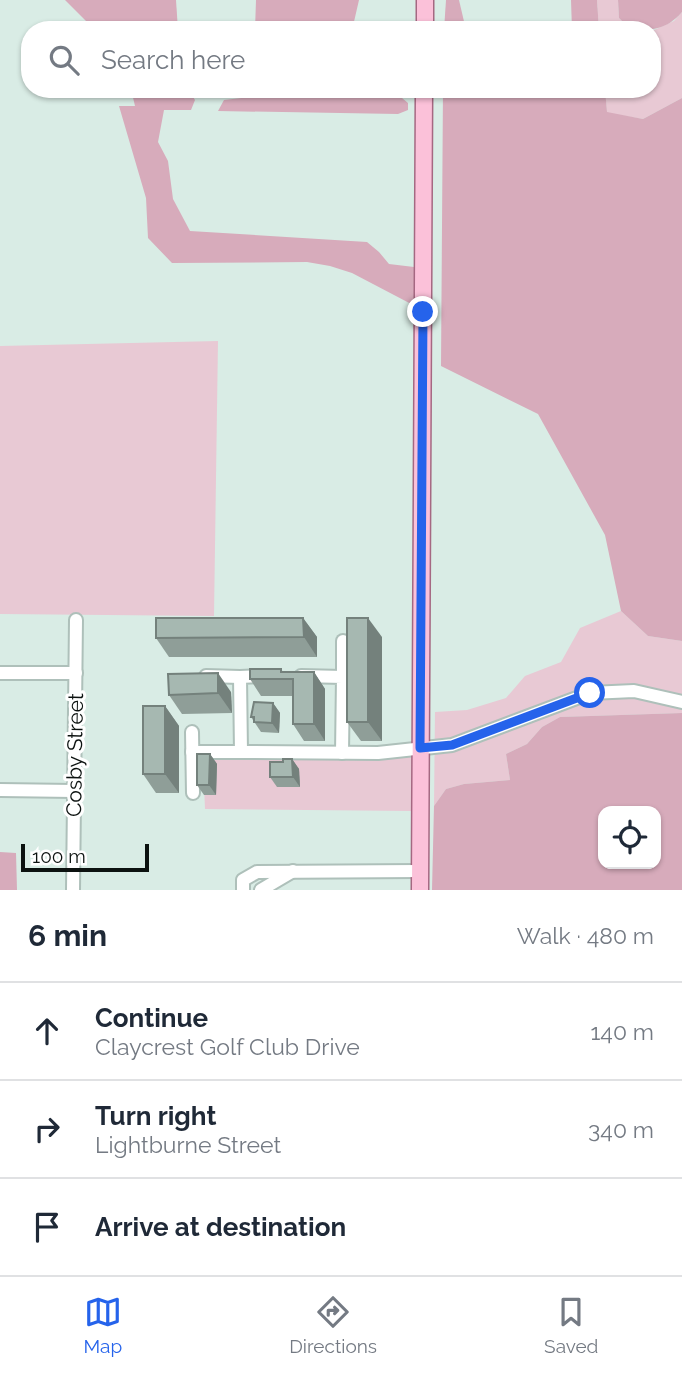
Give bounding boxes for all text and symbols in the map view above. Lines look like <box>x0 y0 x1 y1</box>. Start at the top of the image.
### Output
search box <box>21 21 661 98</box>
icon: search <box>45 41 83 79</box>
text: Search here <box>101 45 245 75</box>
route end <box>407 296 438 327</box>
route start <box>574 677 605 708</box>
street label: Cosby Street <box>61 693 88 817</box>
map controls <box>598 806 661 869</box>
button: locate <box>598 806 661 869</box>
scale bar <box>21 841 149 873</box>
text: 100 m <box>32 845 86 867</box>
text: 6 min <box>28 918 107 953</box>
text: Walk · 480 m <box>517 922 654 949</box>
text: Continue <box>95 1003 208 1033</box>
icon: ahead <box>28 1012 66 1050</box>
text: 140 m <box>591 1018 654 1045</box>
text: Claycrest Golf Club Drive <box>95 1033 360 1060</box>
text: Turn right <box>95 1101 216 1131</box>
icon: right <box>28 1110 66 1148</box>
text: 340 m <box>588 1116 654 1143</box>
text: Lightburne Street <box>95 1131 281 1158</box>
icon: arrive <box>28 1208 66 1246</box>
text: Arrive at destination <box>95 1212 346 1242</box>
tab: Map <box>84 1293 122 1357</box>
tab: Directions <box>289 1293 377 1357</box>
tab: Saved <box>544 1293 598 1357</box>

